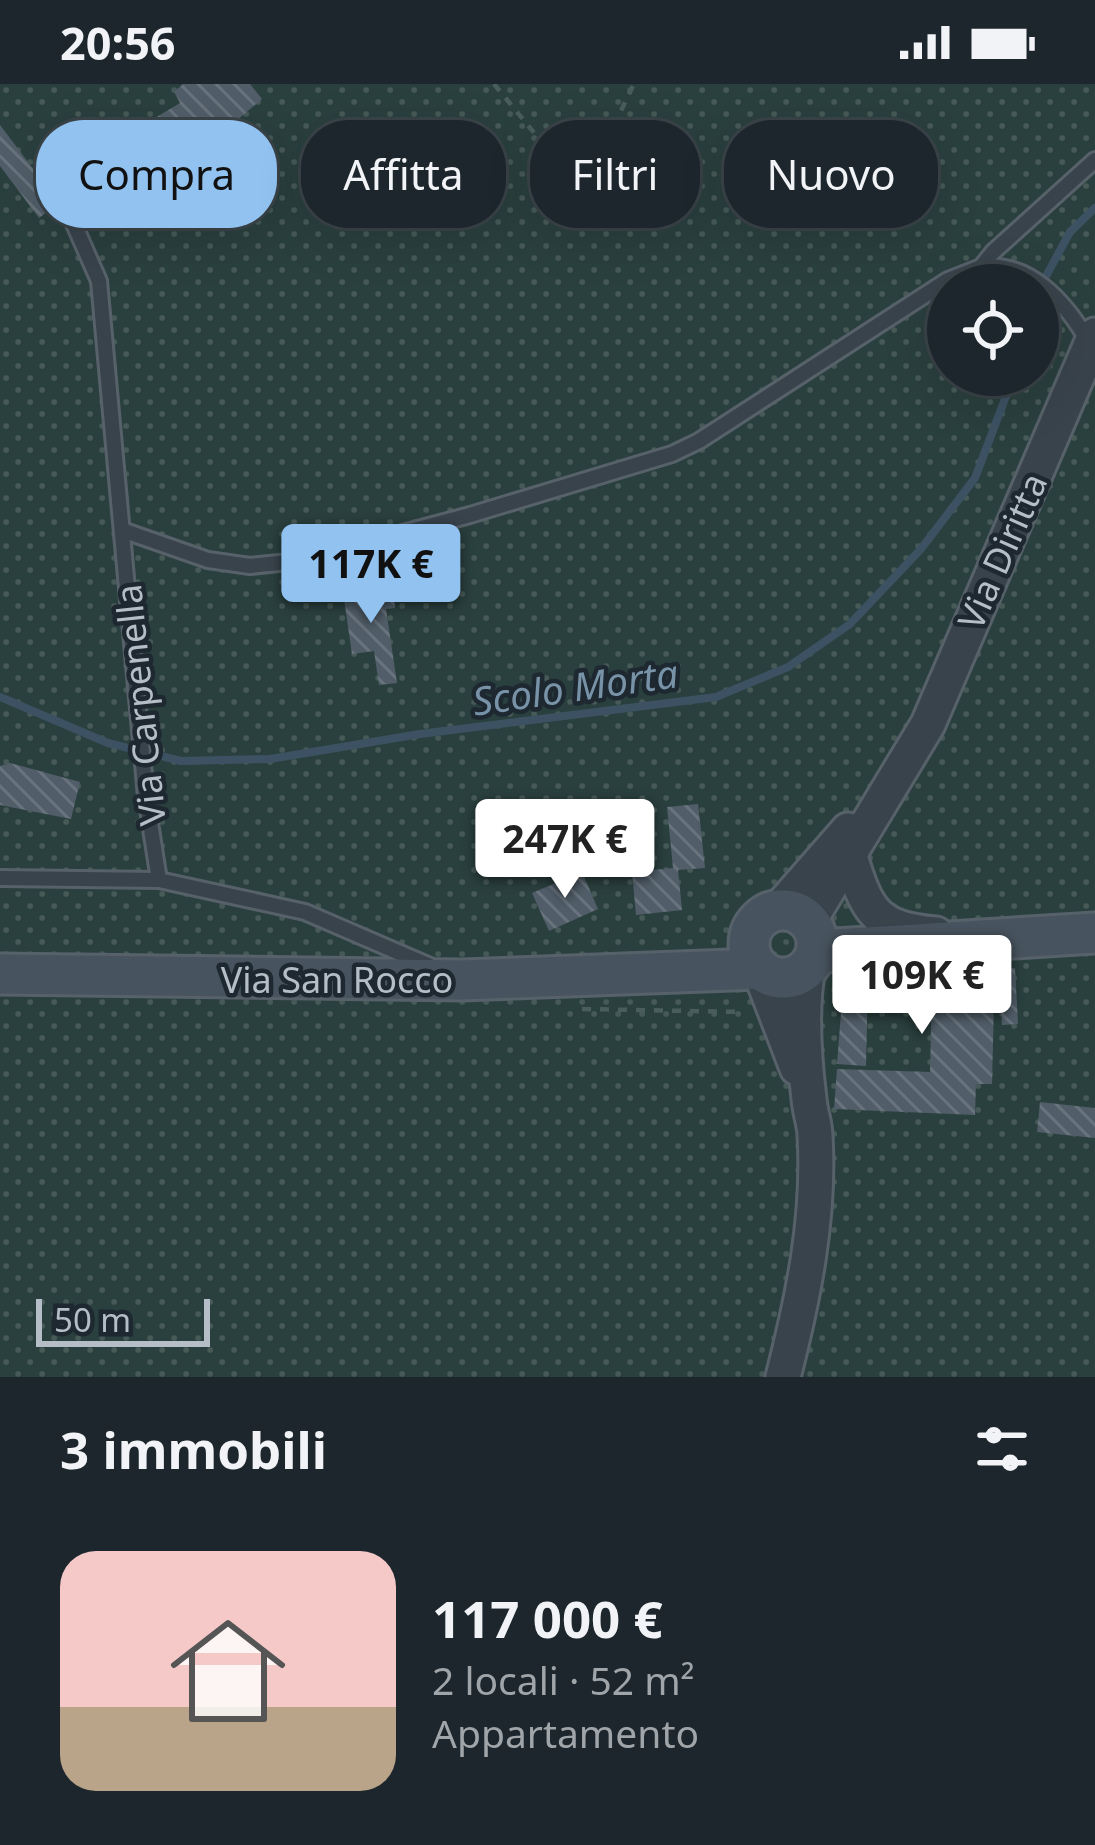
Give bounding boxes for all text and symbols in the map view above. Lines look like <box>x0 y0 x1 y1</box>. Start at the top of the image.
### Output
text: 20:56 <box>60 12 176 73</box>
chip: Compra <box>36 120 277 228</box>
chip: Affitta <box>301 120 506 228</box>
chip: Filtri <box>530 120 700 228</box>
chip: Nuovo <box>724 120 938 228</box>
map controls <box>927 264 1059 396</box>
button: locate <box>927 264 1059 396</box>
street label: Via Diritta <box>946 465 1058 637</box>
pin: 117K € <box>273 524 469 626</box>
text: 117K € <box>308 536 434 589</box>
street label: Via Carpenella <box>103 582 177 828</box>
water label: Scolo Morta <box>469 645 681 727</box>
pin: 247K € <box>467 799 663 901</box>
text: 247K € <box>502 811 628 864</box>
pin: 109K € <box>824 935 1020 1037</box>
text: 109K € <box>859 947 985 1000</box>
street label: Via San Rocco <box>221 955 453 1004</box>
scale bar <box>36 1293 210 1346</box>
text: 50 m <box>54 1297 131 1342</box>
text: 3 immobili <box>60 1414 327 1484</box>
icon: filters <box>969 1416 1035 1482</box>
text: 117 000 € <box>432 1583 663 1653</box>
icon: home <box>156 1599 300 1743</box>
text: 2 locali · 52 m² <box>432 1653 694 1706</box>
text: Appartamento <box>432 1706 699 1759</box>

